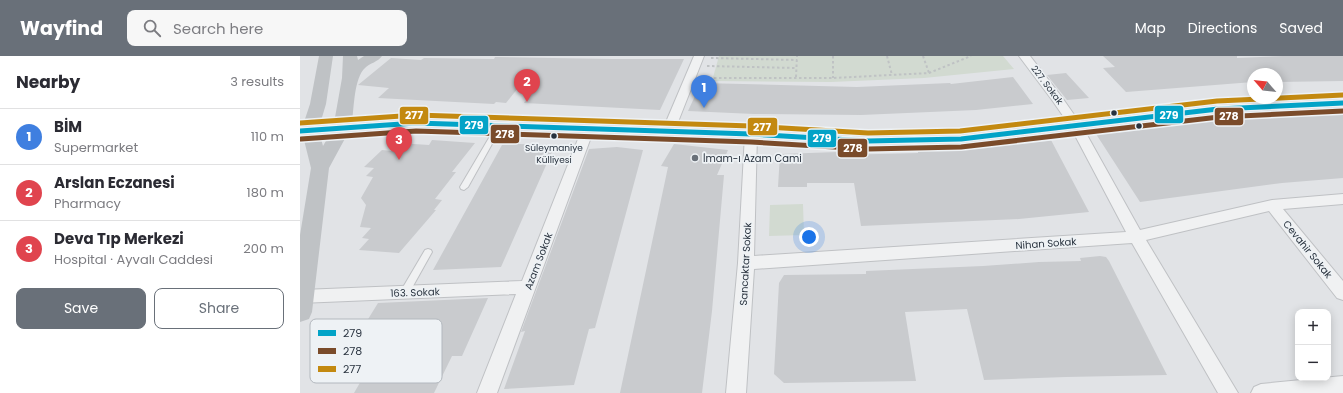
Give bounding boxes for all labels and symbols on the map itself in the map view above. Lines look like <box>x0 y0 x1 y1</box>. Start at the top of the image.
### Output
street label: 227. Sokak <box>1028 63 1066 107</box>
north arrow <box>1247 68 1283 104</box>
pin: 2 <box>514 69 540 102</box>
pin: 1 <box>691 75 717 108</box>
line badge: 279 <box>1154 105 1184 124</box>
line badge: 277 <box>399 106 429 125</box>
text: 277 <box>405 107 423 123</box>
text: 279 <box>1160 107 1179 123</box>
line badge: 278 <box>1214 107 1244 126</box>
unlabelled marker <box>1109 108 1119 118</box>
text: 278 <box>1219 108 1239 124</box>
line badge: 279 <box>459 115 489 135</box>
text: 279 <box>465 117 484 133</box>
line badge: 277 <box>747 117 778 136</box>
text: 277 <box>753 119 771 135</box>
unlabelled marker <box>1134 121 1144 131</box>
line badge: 278 <box>490 124 520 144</box>
text: 278 <box>495 126 515 142</box>
pin: 3 <box>386 127 412 160</box>
line badge: 279 <box>807 129 837 148</box>
text: 279 <box>813 130 832 146</box>
marker: Süleymaniye Külliyesi <box>549 131 559 141</box>
line badge: 278 <box>837 138 868 158</box>
text: 278 <box>843 140 863 156</box>
place label: Süleymaniye Külliyesi <box>525 142 583 166</box>
place label: İmam-ı Azam Cami <box>703 151 802 166</box>
marker: İmam-ı Azam Cami <box>690 153 700 163</box>
street label: Cevahir Sokak <box>1279 217 1336 282</box>
street label: Sancaktar Sokak <box>736 221 755 306</box>
your location <box>799 227 819 247</box>
street label: Azam Sokak <box>521 230 557 292</box>
street label: Nihan Sokak <box>1015 234 1078 253</box>
street label: 163. Sokak <box>390 284 441 301</box>
legend <box>310 319 442 383</box>
text: 279 <box>343 325 362 341</box>
text: 278 <box>343 343 362 359</box>
text: 277 <box>343 361 361 377</box>

